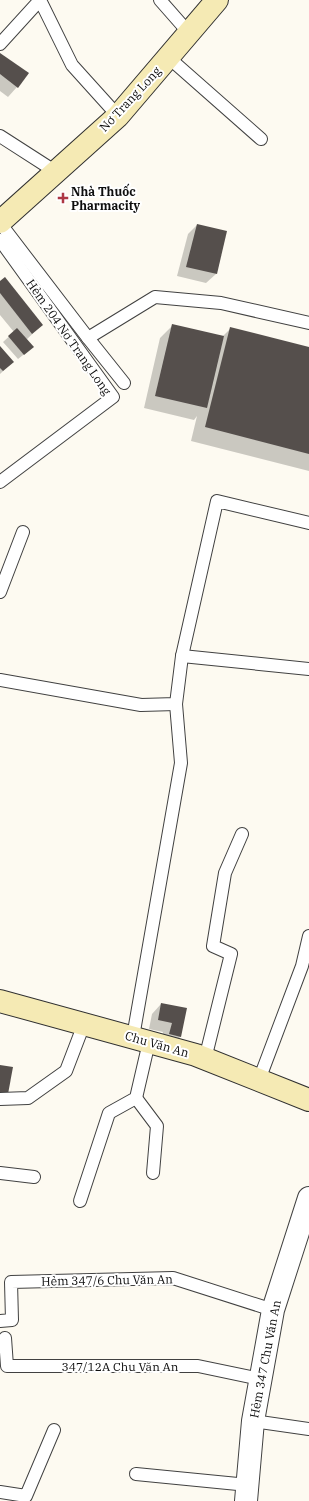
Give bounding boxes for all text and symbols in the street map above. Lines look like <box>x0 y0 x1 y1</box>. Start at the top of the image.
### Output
street label: Nơ Trang Long <box>96 63 164 135</box>
place label: Nhà Thuốc Pharmacity <box>71 183 140 213</box>
marker: Nhà Thuốc Pharmacity <box>58 193 68 203</box>
street label: Hẻm 204 Nơ Trang Long <box>23 276 115 398</box>
street label: Chu Văn An <box>123 1028 191 1060</box>
street label: Hẻm 347/6 Chu Văn An <box>41 1271 173 1289</box>
street label: Hẻm 347 Chu Văn An <box>246 1298 284 1419</box>
street label: 347/12A Chu Văn An <box>62 1359 179 1374</box>

